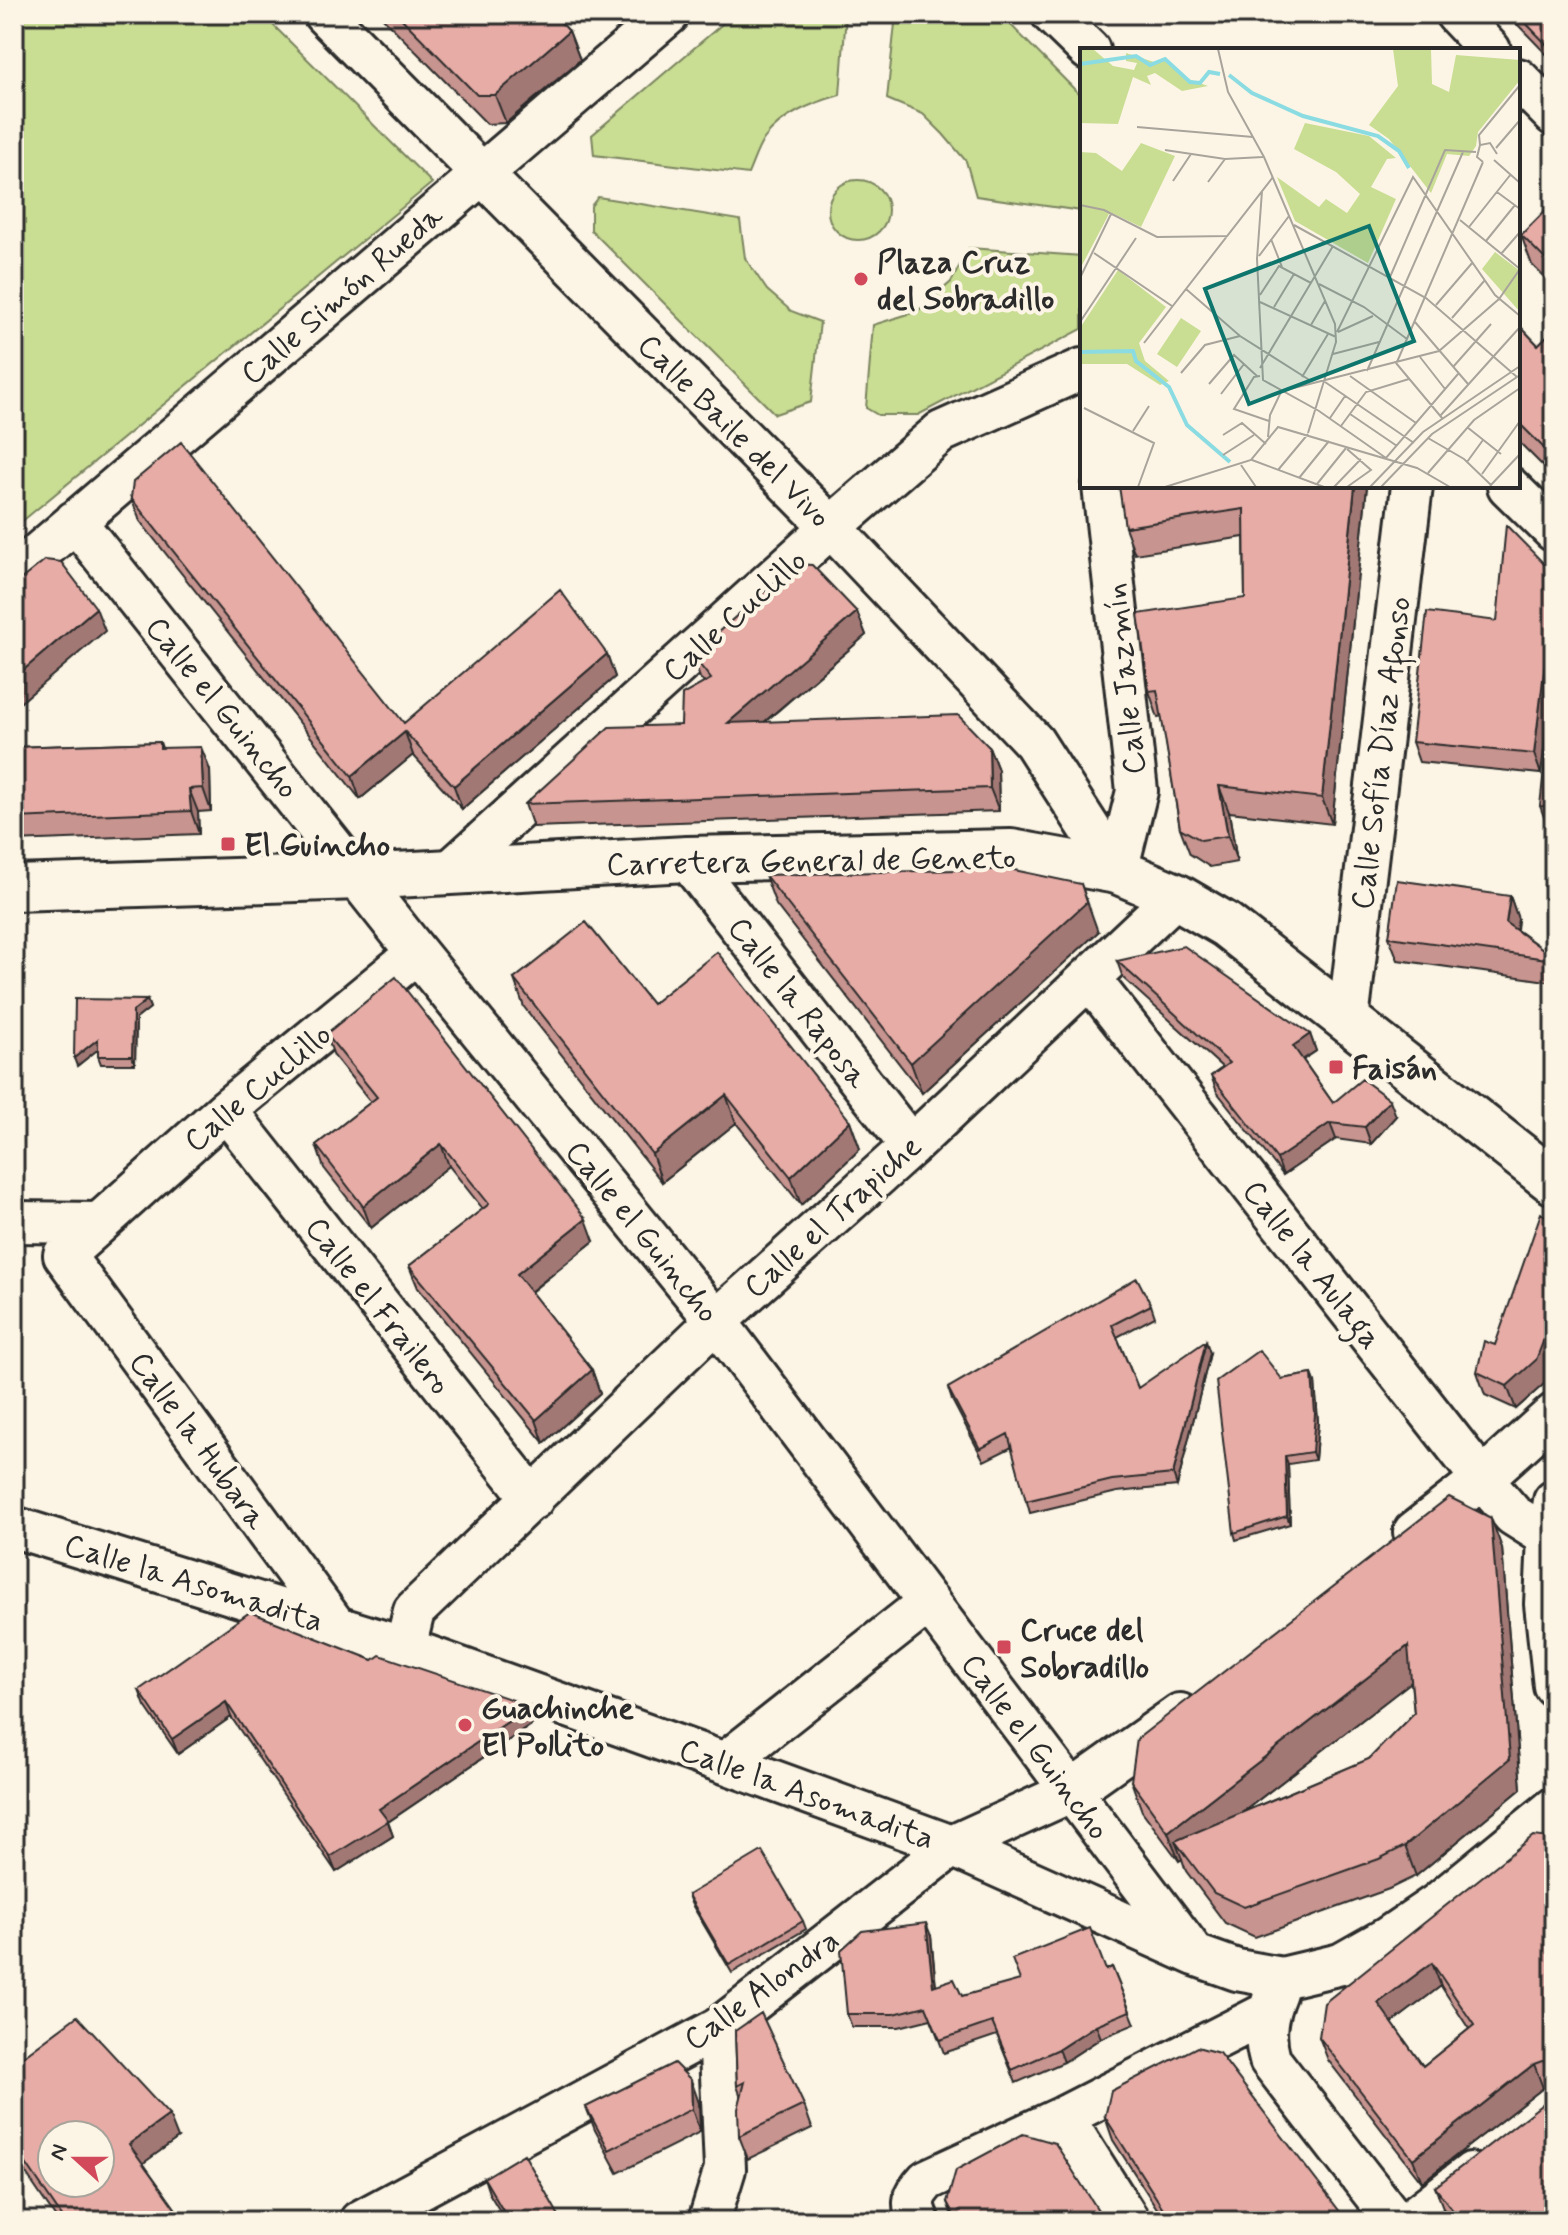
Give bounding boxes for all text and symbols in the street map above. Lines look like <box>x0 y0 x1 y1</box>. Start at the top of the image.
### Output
inset map <box>1080 48 1520 488</box>
street label: Calle Simón Rueda <box>232 196 453 395</box>
place label: Plaza Cruz del Sobradillo <box>877 242 1054 321</box>
marker: Plaza Cruz del Sobradillo <box>852 270 870 288</box>
street label: Calle Baile del Vivo <box>627 325 840 538</box>
street label: Calle Cuclillo <box>654 540 816 693</box>
street label: Calle Jazmín <box>1095 581 1157 777</box>
street label: Calle Sofía Díaz Afonso <box>1342 594 1424 913</box>
street label: Calle el Guincho <box>135 608 308 808</box>
place label: El Guincho <box>244 825 390 867</box>
marker: El Guincho <box>219 835 237 853</box>
street label: Carretera General de Geneto <box>606 837 1016 887</box>
street label: Calle la Raposa <box>717 909 878 1098</box>
street label: Calle Cuclillo <box>176 1014 341 1163</box>
place label: Faisán <box>1352 1048 1437 1090</box>
marker: Faisán <box>1327 1058 1345 1076</box>
street label: Calle el Trapiche <box>735 1126 931 1309</box>
street label: Calle el Guincho <box>555 1132 728 1332</box>
street label: Calle la Aulaga <box>1230 1172 1391 1360</box>
street label: Calle el Frailero <box>295 1209 460 1404</box>
street label: Calle la Hubara <box>119 1344 277 1539</box>
street label: Calle la Asomadita <box>59 1525 328 1643</box>
place label: Cruce del Sobradillo <box>1020 1610 1149 1689</box>
marker: Cruce del Sobradillo <box>995 1638 1013 1656</box>
street label: Calle el Guincho <box>950 1645 1118 1849</box>
place label: Guachinche El Pollito <box>481 1688 634 1767</box>
marker: Guachinche El Pollito <box>456 1716 474 1734</box>
street label: Calle la Asomadita <box>673 1729 940 1861</box>
street label: Calle Alondra <box>676 1920 848 2061</box>
north arrow <box>36 2119 116 2199</box>
text: N <box>43 2141 75 2164</box>

